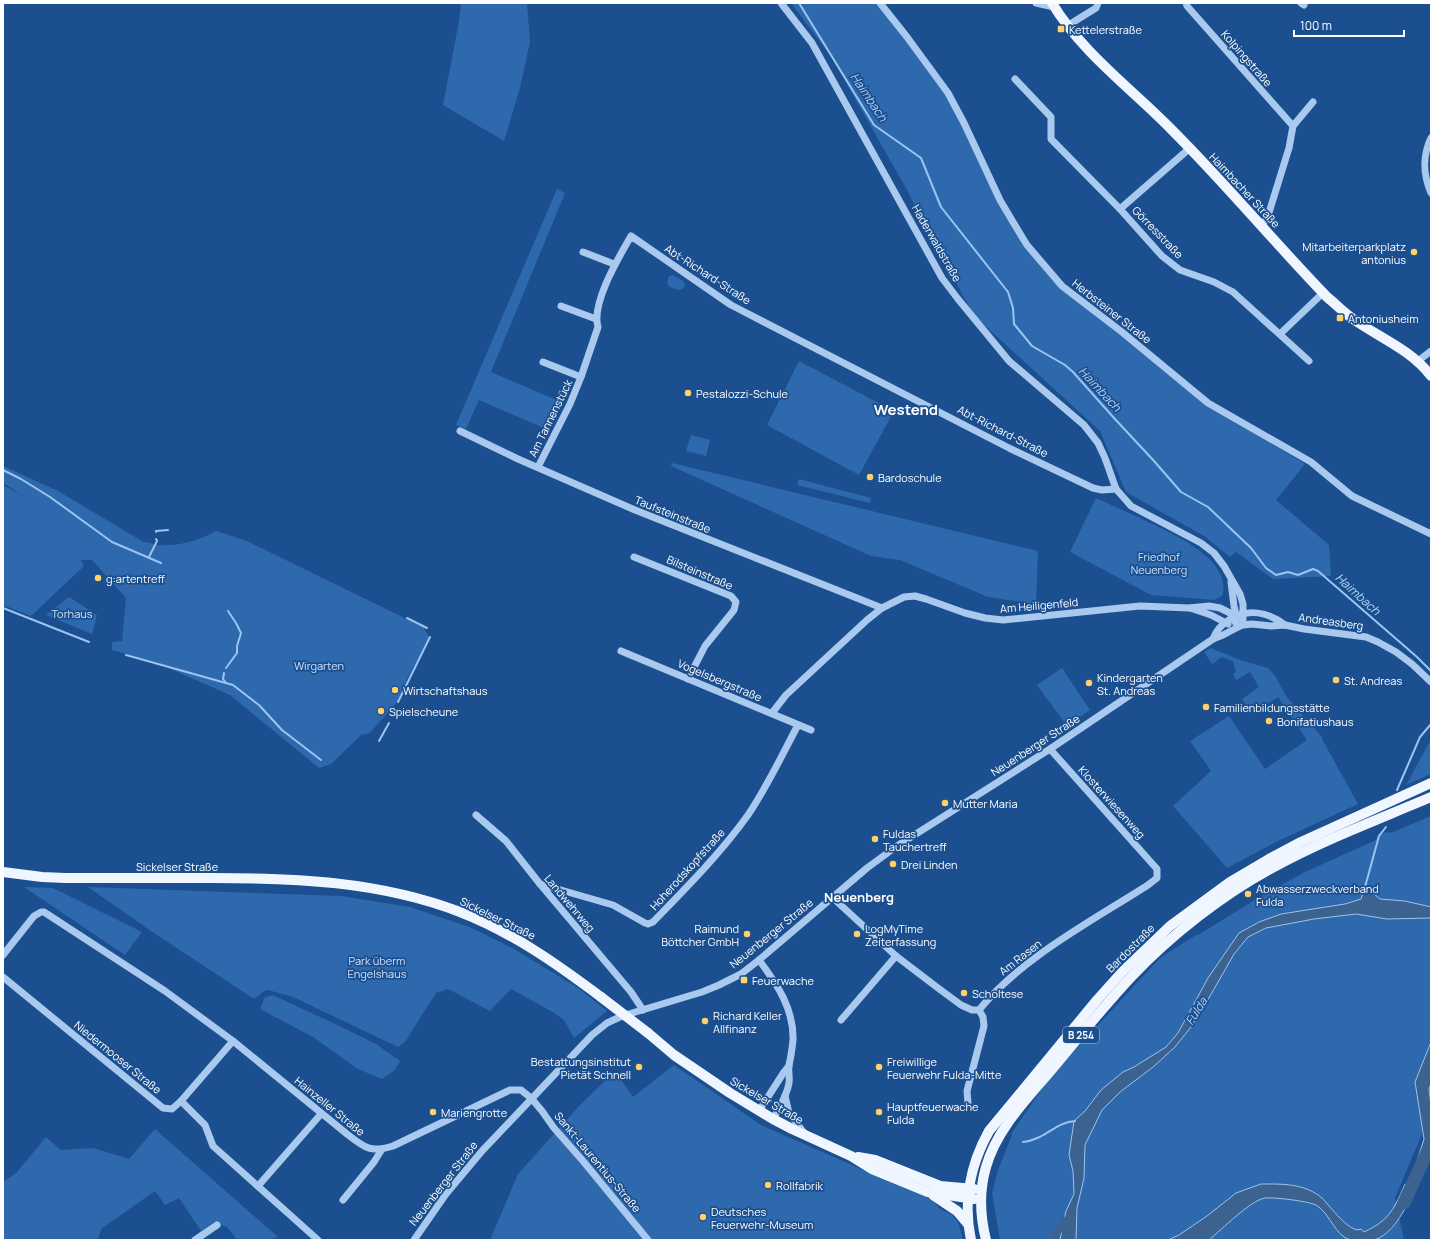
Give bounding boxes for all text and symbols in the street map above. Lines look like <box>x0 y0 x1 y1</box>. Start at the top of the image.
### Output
scale bar <box>1294 12 1404 38</box>
text: 100 m <box>1300 17 1332 34</box>
place label: Kettelerstraße <box>1069 22 1142 37</box>
marker: Kettelerstraße <box>1056 24 1066 34</box>
street label: Kolpingstraße <box>1218 27 1276 90</box>
water label: Haimbach <box>846 69 892 125</box>
street label: Haimbacher Straße <box>1206 149 1284 231</box>
street label: Haderwaldstraße <box>909 202 966 285</box>
street label: Görresstraße <box>1129 203 1187 262</box>
place label: Mitarbeiterparkplatz antonius <box>1302 239 1406 267</box>
street label: Abt-Richard-Straße <box>662 241 754 308</box>
marker: Mitarbeiterparkplatz antonius <box>1409 247 1419 257</box>
street label: Herbsteiner Straße <box>1069 275 1155 347</box>
place label: Antoniusheim <box>1348 311 1418 326</box>
marker: Antoniusheim <box>1335 313 1345 323</box>
water label: Haimbach <box>1075 363 1126 416</box>
street label: Am Tannenstück <box>525 376 575 459</box>
place label: Pestalozzi-Schule <box>696 386 789 401</box>
marker: Pestalozzi-Schule <box>683 388 693 398</box>
district label: Westend <box>874 399 938 420</box>
street label: Abt-Richard-Straße <box>955 402 1051 461</box>
place label: Bardoschule <box>878 470 942 485</box>
marker: Bardoschule <box>865 472 875 482</box>
street label: Taufsteinstraße <box>633 492 714 536</box>
park label: Friedhof Neuenberg <box>1131 549 1187 577</box>
street label: Bilsteinstraße <box>665 551 736 593</box>
water label: Haimbach <box>1332 569 1385 619</box>
place label: g:artentreff <box>106 571 166 586</box>
marker: g:artentreff <box>93 573 103 583</box>
street label: Am Heiligenfeld <box>999 594 1079 616</box>
park label: Torhaus <box>51 606 93 621</box>
street label: Andreasberg <box>1298 609 1364 633</box>
street label: Vogelsbergstraße <box>676 656 765 705</box>
park label: Wirgarten <box>294 658 344 673</box>
place label: Kindergarten St. Andreas <box>1097 670 1163 698</box>
place label: St. Andreas <box>1344 673 1402 688</box>
marker: St. Andreas <box>1331 675 1341 685</box>
marker: Kindergarten St. Andreas <box>1084 678 1094 688</box>
place label: Wirtschaftshaus <box>403 683 488 698</box>
marker: Wirtschaftshaus <box>390 685 400 695</box>
place label: Familienbildungsstätte <box>1214 700 1330 715</box>
marker: Familienbildungsstätte <box>1201 702 1211 712</box>
place label: Spielscheune <box>389 704 459 719</box>
marker: Spielscheune <box>376 706 386 716</box>
street label: Neuenberger Straße <box>988 710 1083 779</box>
place label: Bonifatiushaus <box>1277 714 1354 729</box>
marker: Bonifatiushaus <box>1264 716 1274 726</box>
street label: Klosterwiesenweg <box>1075 762 1149 842</box>
place label: Mutter Maria <box>953 796 1018 811</box>
marker: Mutter Maria <box>940 798 950 808</box>
street label: Hoherodskopfstraße <box>646 825 728 913</box>
place label: Fuldas Tauchertreff <box>883 826 947 854</box>
marker: Fuldas Tauchertreff <box>870 834 880 844</box>
place label: Drei Linden <box>901 857 957 872</box>
street label: Sickelser Straße <box>136 859 219 874</box>
marker: Drei Linden <box>888 859 898 869</box>
street label: Landwehrweg <box>541 871 599 935</box>
place label: Abwasserzweckverband Fulda <box>1256 881 1379 909</box>
district label: Neuenberg <box>824 888 894 906</box>
marker: Abwasserzweckverband Fulda <box>1243 889 1253 899</box>
street label: Sickelser Straße <box>458 893 539 943</box>
street label: Neuenberger Straße <box>726 894 816 971</box>
street label: Bardostraße <box>1103 920 1158 975</box>
place label: Raimund Böttcher GmbH <box>661 921 739 949</box>
place label: LogMyTime Zeiterfassung <box>865 921 936 949</box>
marker: Raimund Böttcher GmbH <box>742 929 752 939</box>
marker: LogMyTime Zeiterfassung <box>852 929 862 939</box>
street label: Am Rasen <box>996 936 1044 978</box>
park label: Park überm Engelshaus <box>347 953 407 981</box>
place label: Feuerwache <box>752 973 815 988</box>
marker: Feuerwache <box>739 975 749 985</box>
place label: Scholtese <box>972 986 1024 1001</box>
marker: Scholtese <box>959 988 969 998</box>
water label: Fulda <box>1181 993 1212 1028</box>
place label: Richard Keller Allfinanz <box>713 1008 782 1036</box>
marker: Richard Keller Allfinanz <box>700 1016 710 1026</box>
street label: Niedermooser Straße <box>71 1017 165 1097</box>
road number: B 254 <box>1063 1027 1099 1043</box>
place label: Bestattungsinstitut Pietät Schnell <box>531 1054 631 1082</box>
place label: Freiwillige Feuerwehr Fulda-Mitte <box>887 1054 1002 1082</box>
marker: Bestattungsinstitut Pietät Schnell <box>634 1062 644 1072</box>
marker: Freiwillige Feuerwehr Fulda-Mitte <box>874 1062 884 1072</box>
street label: Hainzeller Straße <box>292 1073 369 1139</box>
street label: Sickelser Straße <box>728 1073 807 1127</box>
place label: Hauptfeuerwache Fulda <box>887 1099 979 1127</box>
place label: Mariengrotte <box>441 1105 508 1120</box>
marker: Mariengrotte <box>428 1107 438 1117</box>
marker: Hauptfeuerwache Fulda <box>874 1107 884 1117</box>
street label: Sankt-Laurentius-Straße <box>552 1109 645 1216</box>
street label: Neuenberger Straße <box>405 1137 481 1228</box>
place label: Rollfabrik <box>776 1178 823 1193</box>
marker: Rollfabrik <box>763 1180 773 1190</box>
place label: Deutsches Feuerwehr-Museum <box>711 1204 813 1232</box>
marker: Deutsches Feuerwehr-Museum <box>698 1212 708 1222</box>

